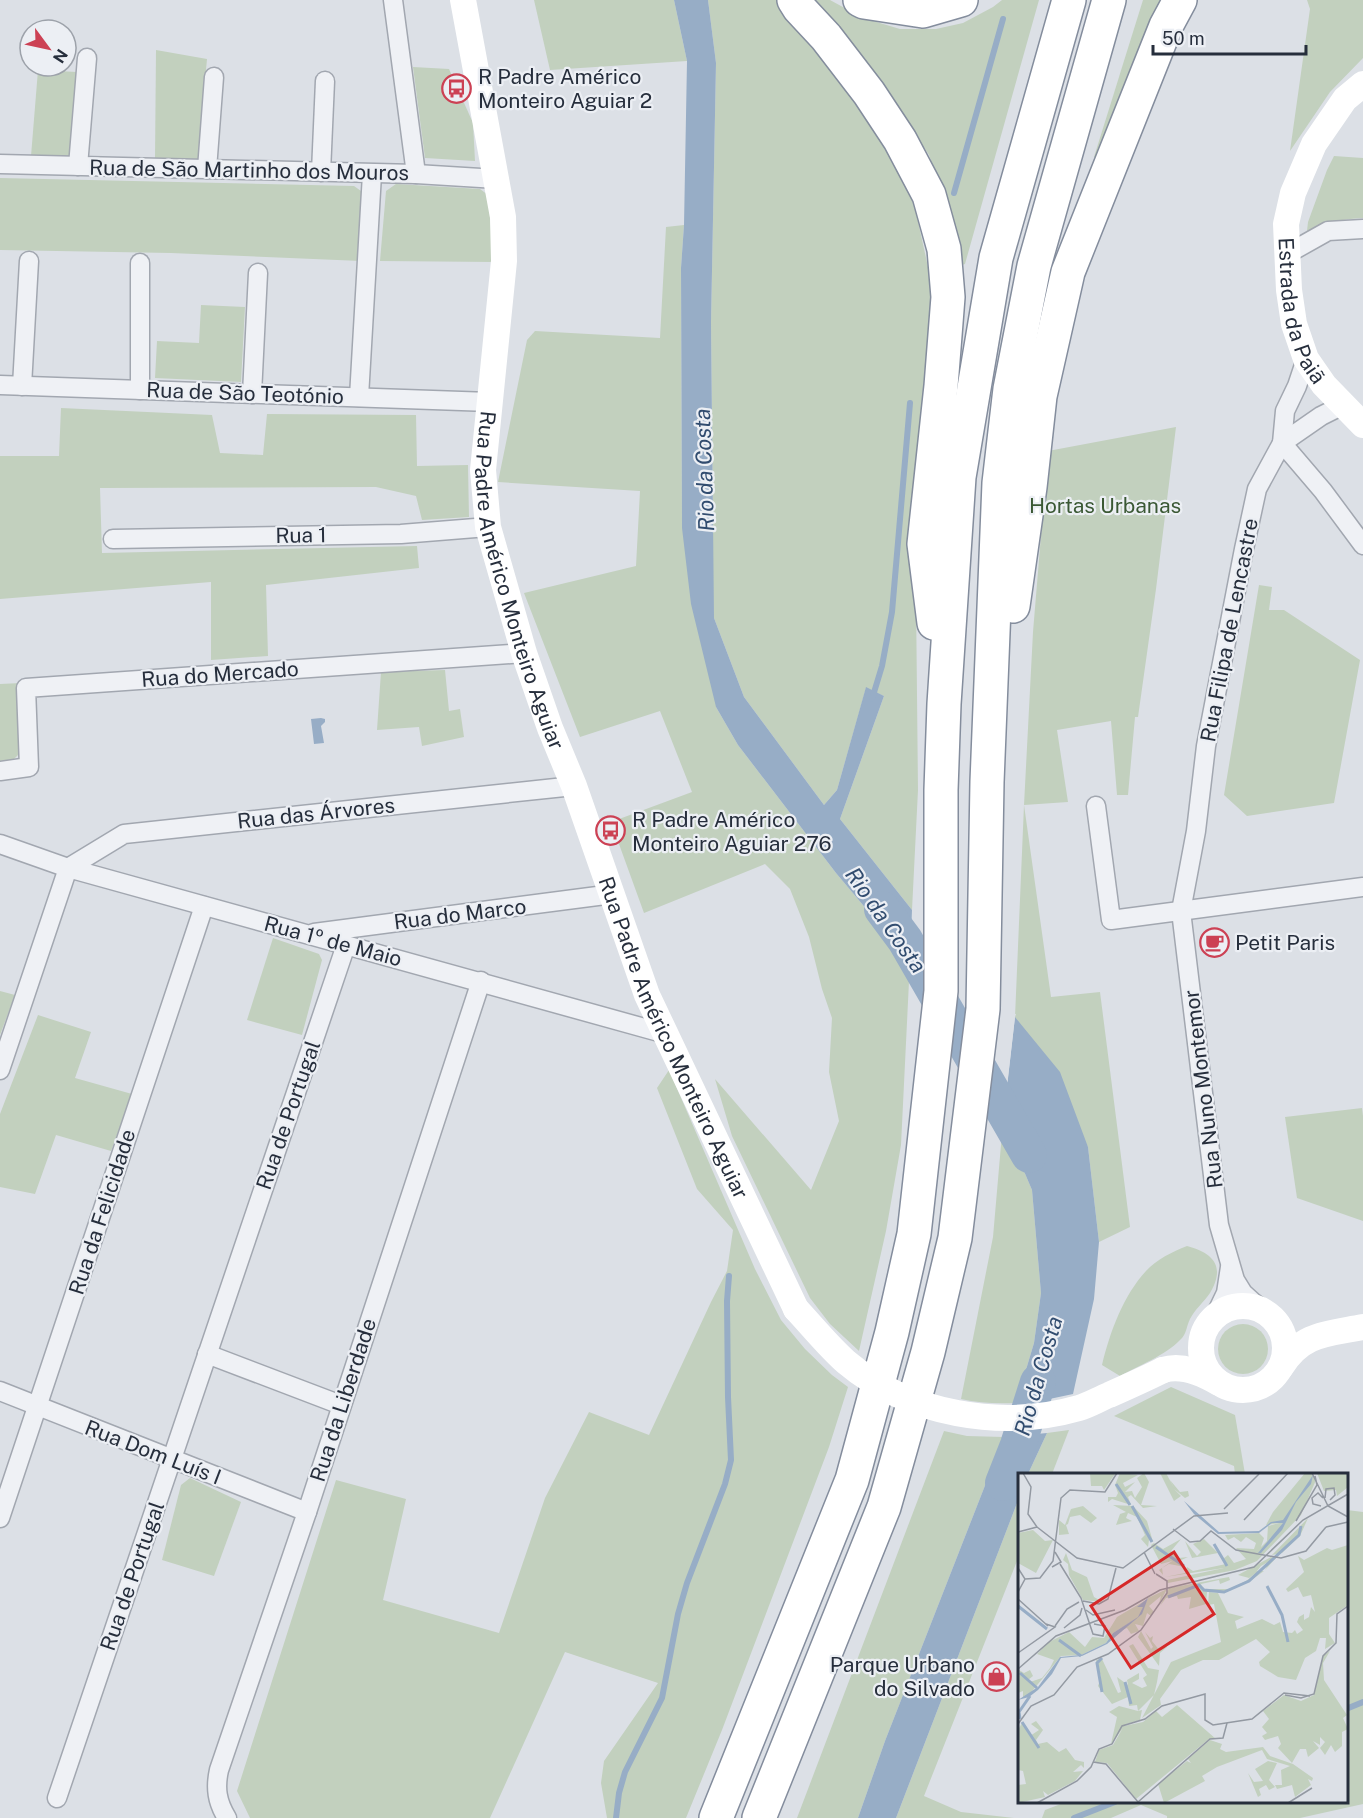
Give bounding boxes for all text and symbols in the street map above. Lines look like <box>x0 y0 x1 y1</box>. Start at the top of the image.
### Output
north arrow <box>18 18 78 78</box>
scale bar <box>1153 18 1306 56</box>
text: 50 m <box>1162 28 1205 49</box>
text: N <box>49 45 72 66</box>
place label: R Padre Américo Monteiro Aguiar 2 <box>478 64 652 113</box>
bus stop icon: R Padre Américo Monteiro Aguiar 2 <box>441 72 473 104</box>
street label: Rua de São Martinho dos Mouros <box>89 155 409 185</box>
street label: Estrada da Paiã <box>1274 237 1332 388</box>
street label: Rua de São Teotónio <box>146 377 344 409</box>
water label: Rio da Costa <box>689 408 719 532</box>
street label: Rua Padre Américo Monteiro Aguiar <box>470 410 570 753</box>
park label: Hortas Urbanas <box>1029 493 1181 518</box>
street label: Rua Filipa de Lencastre <box>1195 516 1263 744</box>
street label: Rua 1 <box>275 522 327 548</box>
street label: Rua do Mercado <box>140 656 300 692</box>
street label: Rua das Árvores <box>236 792 396 834</box>
place label: R Padre Américo Monteiro Aguiar 276 <box>632 807 832 856</box>
bus stop icon: R Padre Américo Monteiro Aguiar 276 <box>595 815 627 847</box>
water label: Rio da Costa <box>840 862 932 978</box>
street label: Rua Padre Américo Monteiro Aguiar <box>594 873 754 1203</box>
street label: Rua do Marco <box>392 893 528 935</box>
street label: Rua 1º de Maio <box>261 911 405 971</box>
cafe icon: Petit Paris <box>1198 926 1230 958</box>
place label: Petit Paris <box>1235 930 1335 955</box>
street label: Rua Nuno Montemor <box>1178 988 1228 1190</box>
street label: Rua de Portugal <box>251 1037 325 1193</box>
street label: Rua da Felicidade <box>63 1126 141 1298</box>
water label: Rio da Costa <box>1009 1313 1067 1439</box>
street label: Rua da Liberdade <box>305 1315 381 1485</box>
street label: Rua Dom Luís I <box>81 1415 225 1489</box>
inset map <box>1018 1473 1348 1803</box>
street label: Rua de Portugal <box>95 1498 169 1654</box>
place label: Parque Urbano do Silvado <box>830 1652 975 1701</box>
shop icon: Parque Urbano do Silvado <box>980 1660 1012 1692</box>

